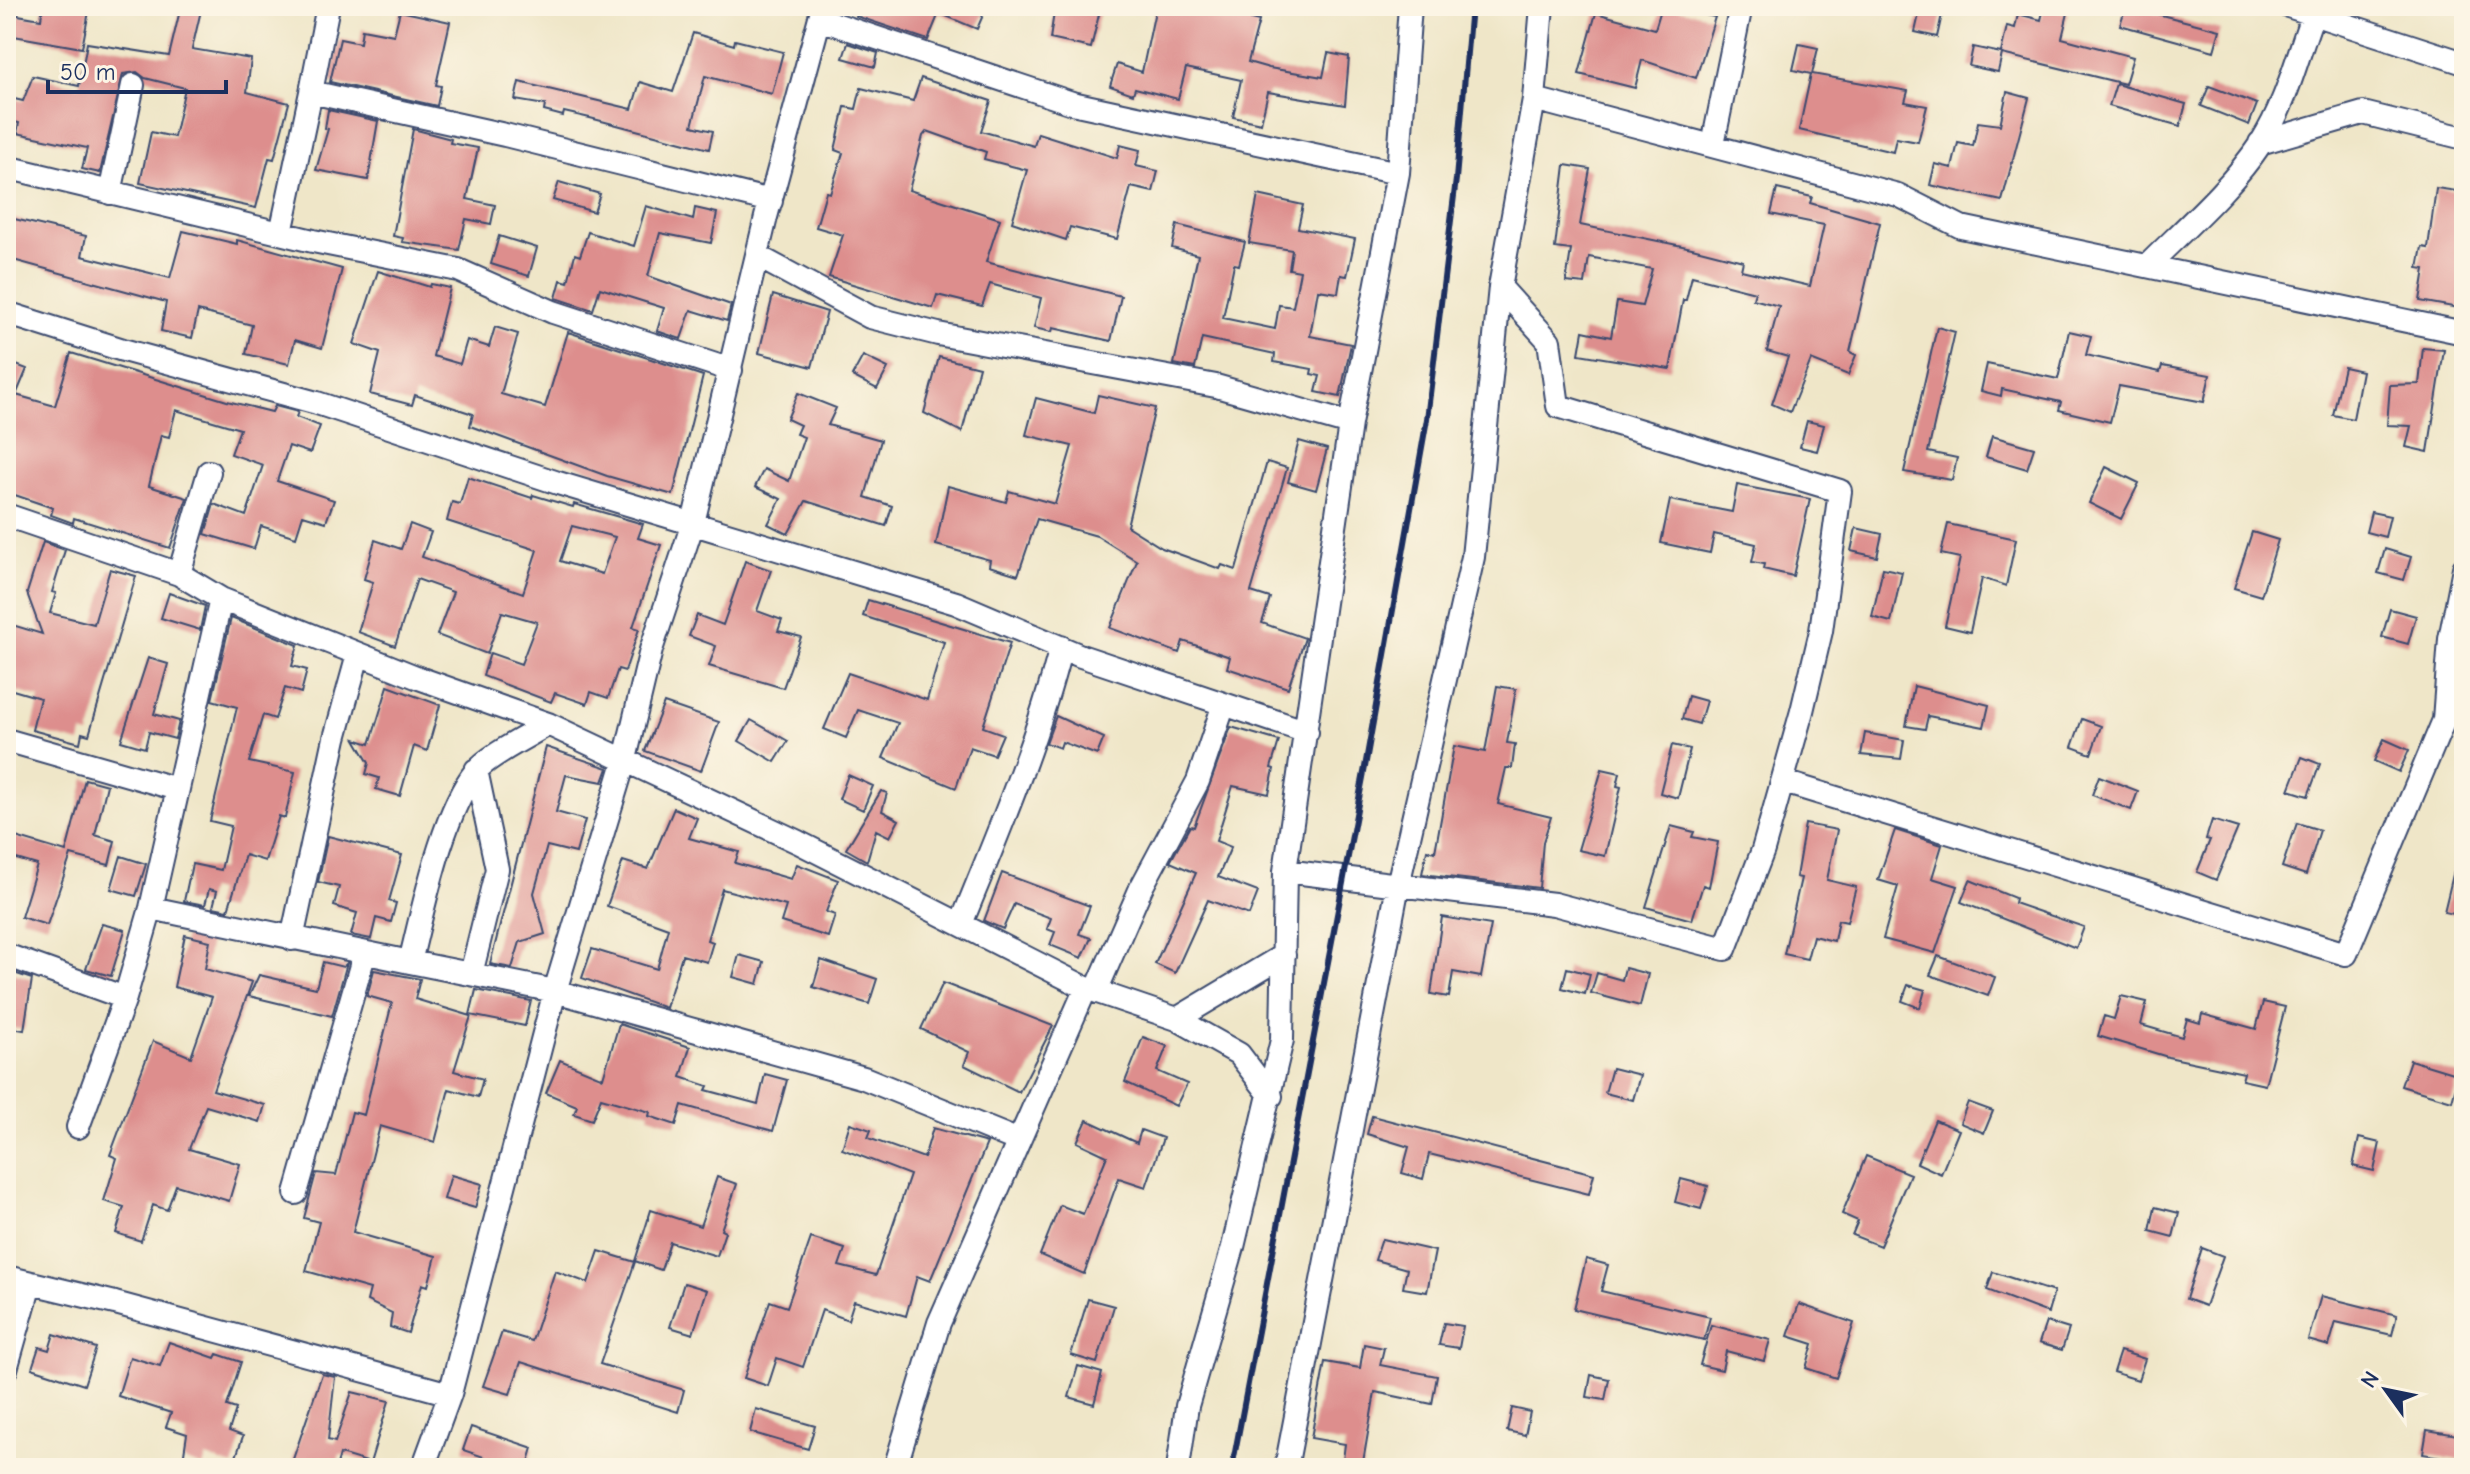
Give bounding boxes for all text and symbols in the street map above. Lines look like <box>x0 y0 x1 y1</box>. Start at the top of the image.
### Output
scale bar <box>48 44 226 94</box>
text: 50 m <box>60 58 116 86</box>
north arrow <box>2346 1350 2426 1430</box>
text: N <box>2355 1367 2385 1393</box>

